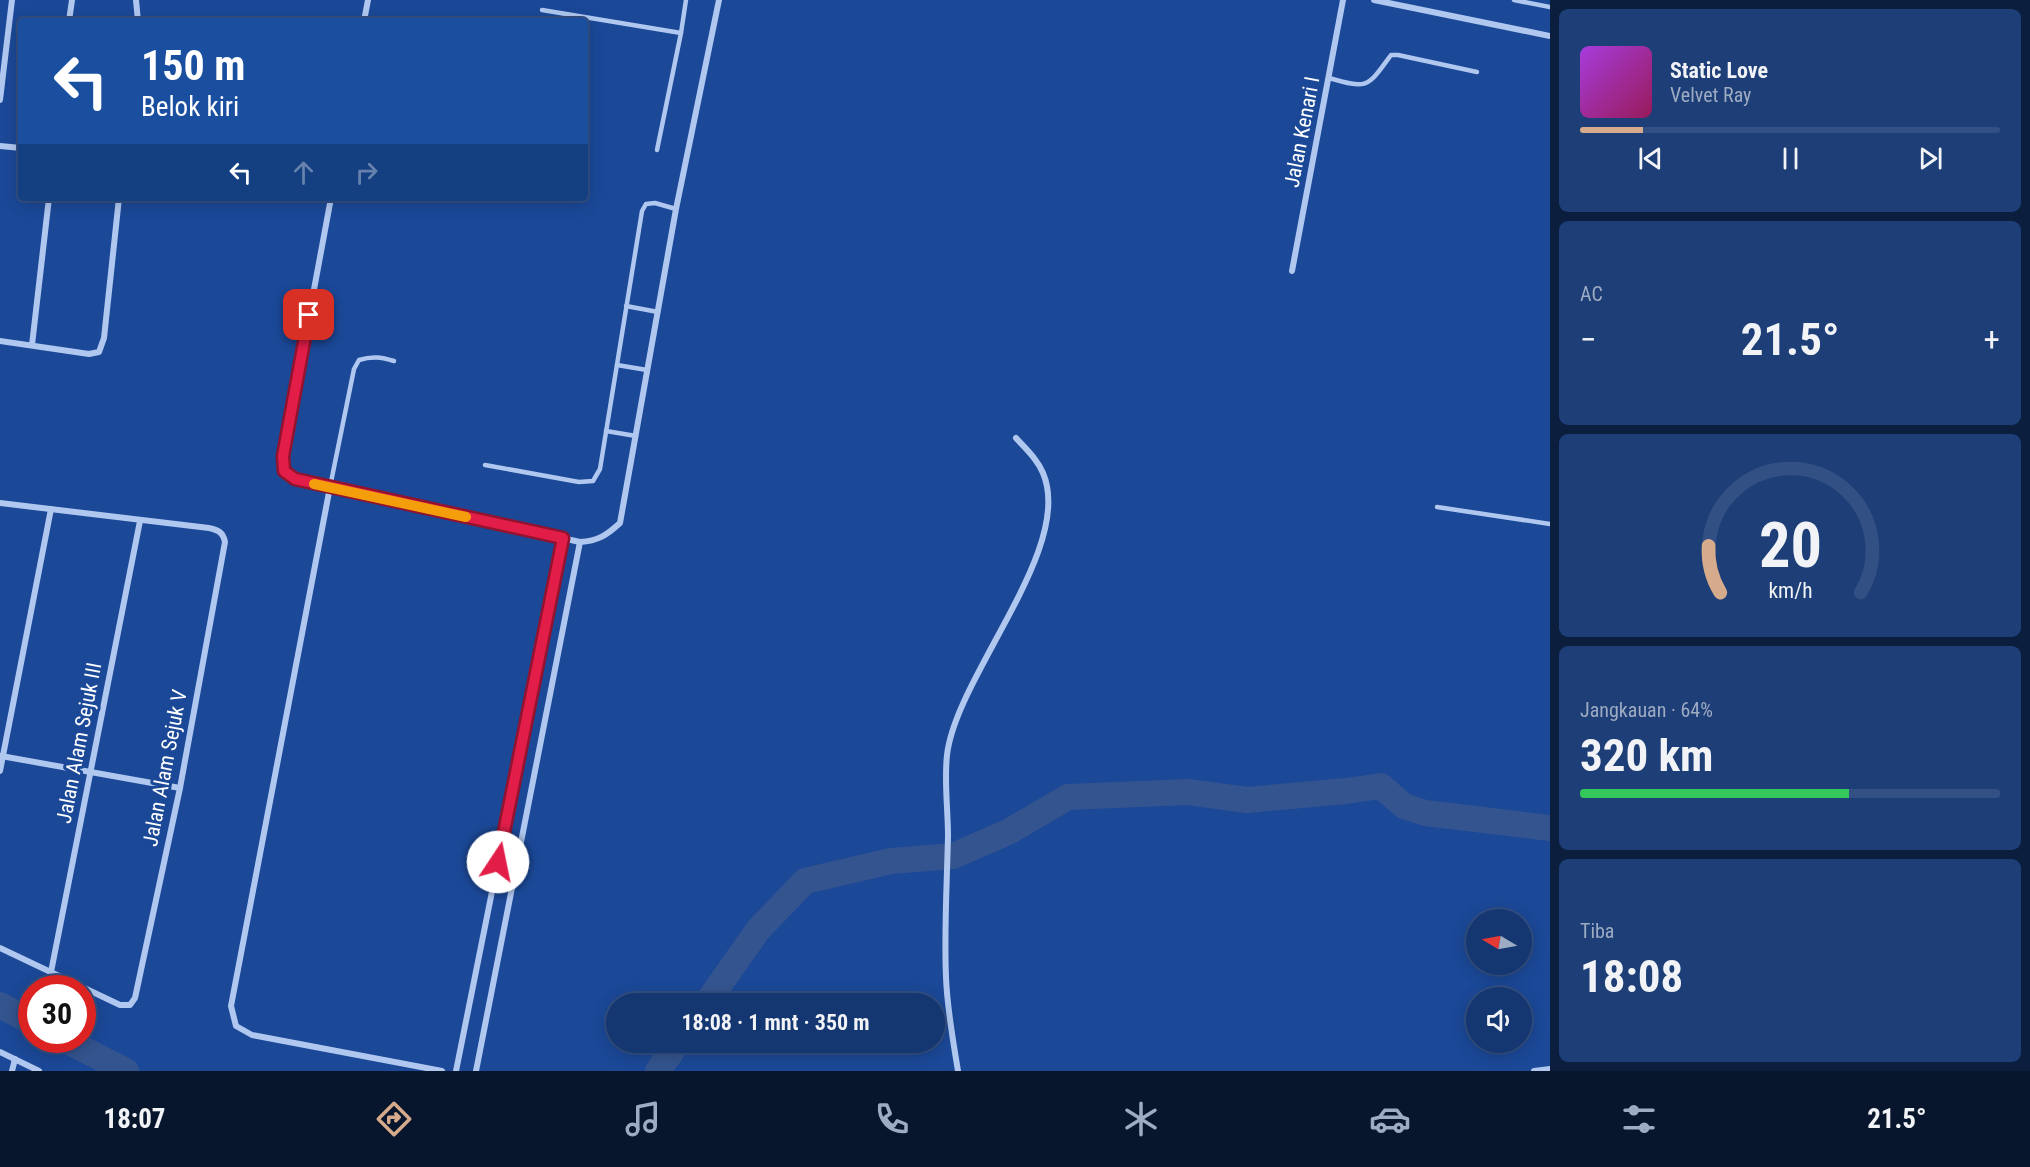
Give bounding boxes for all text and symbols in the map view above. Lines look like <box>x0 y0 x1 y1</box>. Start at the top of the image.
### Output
text: 150 m <box>141 41 246 90</box>
icon: left <box>42 42 120 120</box>
text: Static Love <box>1670 58 1768 83</box>
street label: Jalan Kenari I <box>1279 74 1325 190</box>
text: Velvet Ray <box>1670 83 1751 107</box>
text: Belok kiri <box>141 91 239 123</box>
icon: previous <box>1634 142 1667 175</box>
icon: pause <box>1774 142 1807 175</box>
icon: next <box>1914 142 1947 175</box>
icon: left <box>224 156 257 189</box>
icon: ahead <box>287 156 320 189</box>
icon: right <box>350 156 383 189</box>
text: AC <box>1580 282 1603 306</box>
pin <box>283 289 334 340</box>
icon: arrive <box>292 298 325 331</box>
text: 21.5° <box>1741 313 1839 366</box>
text: − <box>1580 320 1597 359</box>
text: + <box>1984 320 2000 359</box>
text: 20 <box>1758 509 1822 582</box>
text: km/h <box>1768 578 1812 603</box>
street label: Jalan Alam Sejuk III <box>52 661 106 825</box>
street label: Jalan Alam Sejuk V <box>138 687 192 849</box>
text: Jangkauan · 64% <box>1580 698 1713 722</box>
text: 320 km <box>1580 729 1713 782</box>
position arrow <box>466 830 530 894</box>
north arrow <box>1466 909 1532 975</box>
map controls <box>1466 909 1532 1053</box>
text: Tiba <box>1580 919 1614 943</box>
text: 18:08 <box>1580 950 1683 1003</box>
speed limit sign: 30 <box>18 975 96 1053</box>
button: sound <box>1466 987 1532 1053</box>
text: 18:08 · 1 mnt · 350 m <box>681 1010 870 1035</box>
icon: directions <box>373 1098 415 1140</box>
icon: music <box>622 1098 664 1140</box>
icon: phone <box>871 1098 913 1140</box>
icon: climate <box>1120 1098 1162 1140</box>
icon: car <box>1369 1098 1411 1140</box>
icon: filters <box>1618 1098 1660 1140</box>
text: 18:07 <box>104 1103 166 1135</box>
text: 21.5° <box>1867 1103 1926 1135</box>

